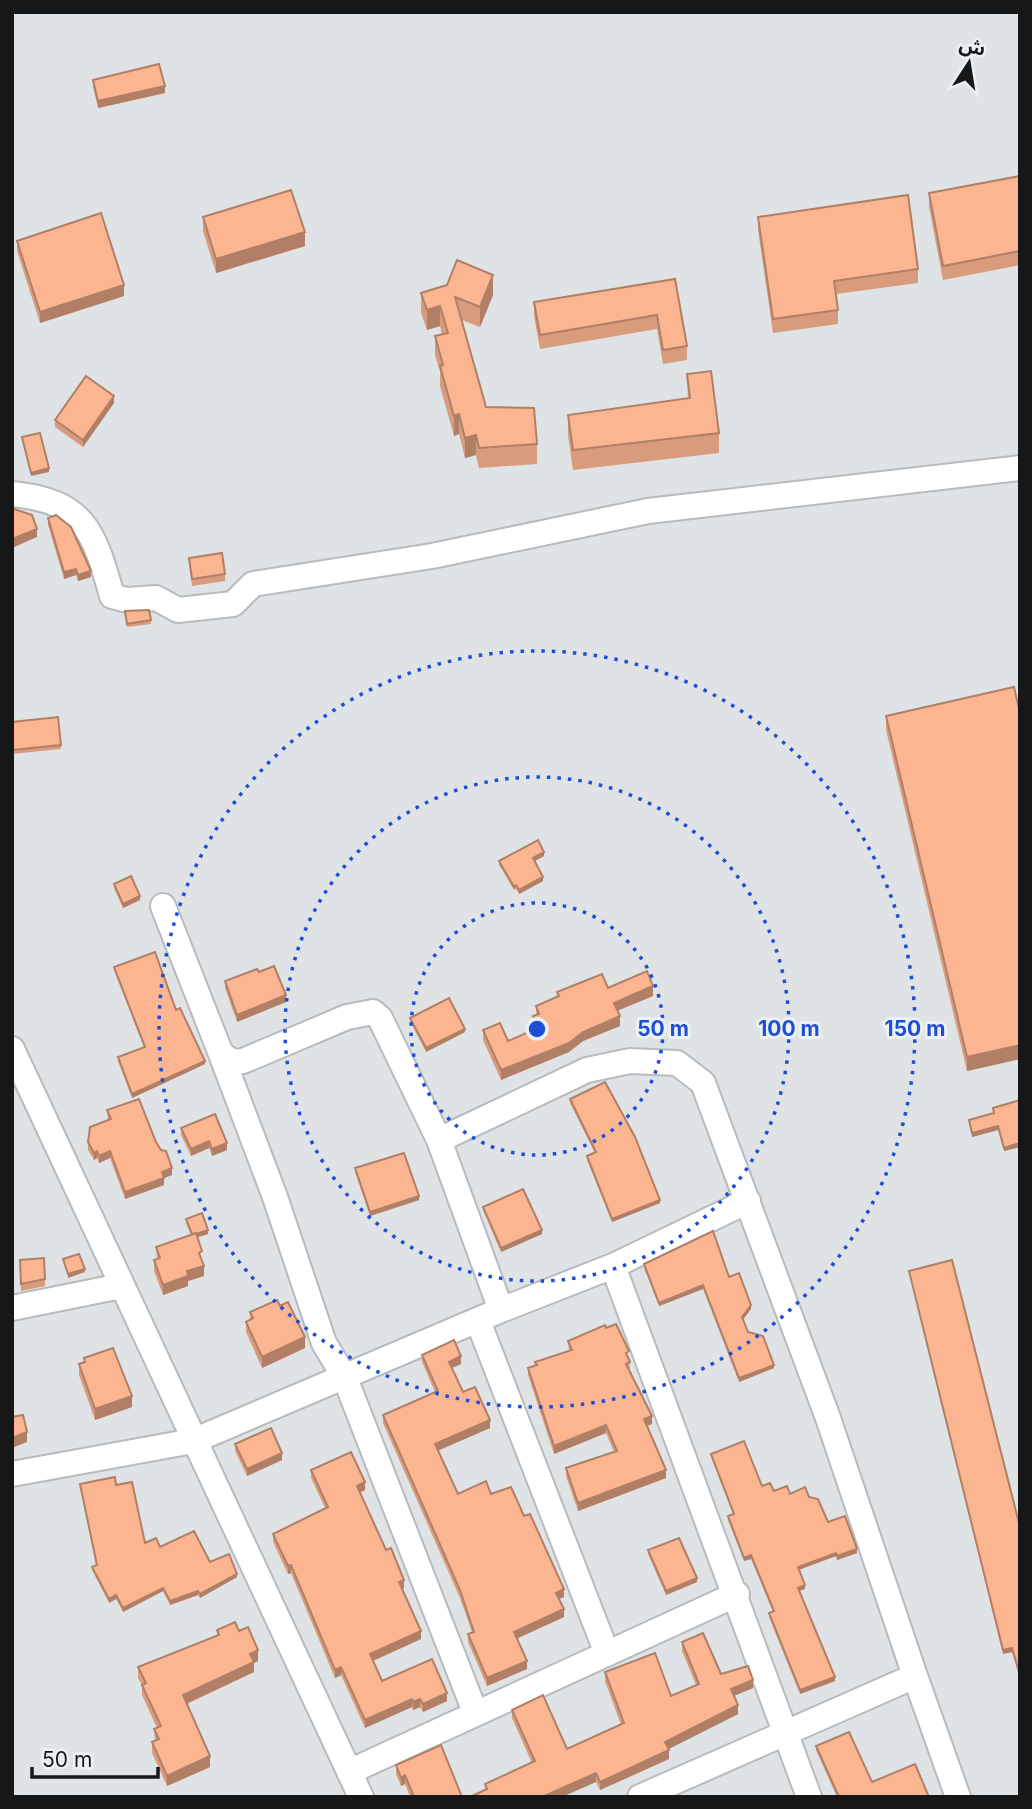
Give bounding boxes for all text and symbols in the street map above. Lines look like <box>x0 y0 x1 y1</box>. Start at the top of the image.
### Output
north arrow <box>934 28 1004 98</box>
text: ش <box>957 33 988 61</box>
text: 50 m <box>637 1016 689 1041</box>
text: 100 m <box>758 1016 820 1041</box>
text: 150 m <box>885 1016 945 1041</box>
centre of rings <box>525 1017 549 1041</box>
scale bar <box>32 1736 158 1780</box>
text: 50 m <box>42 1747 92 1772</box>

